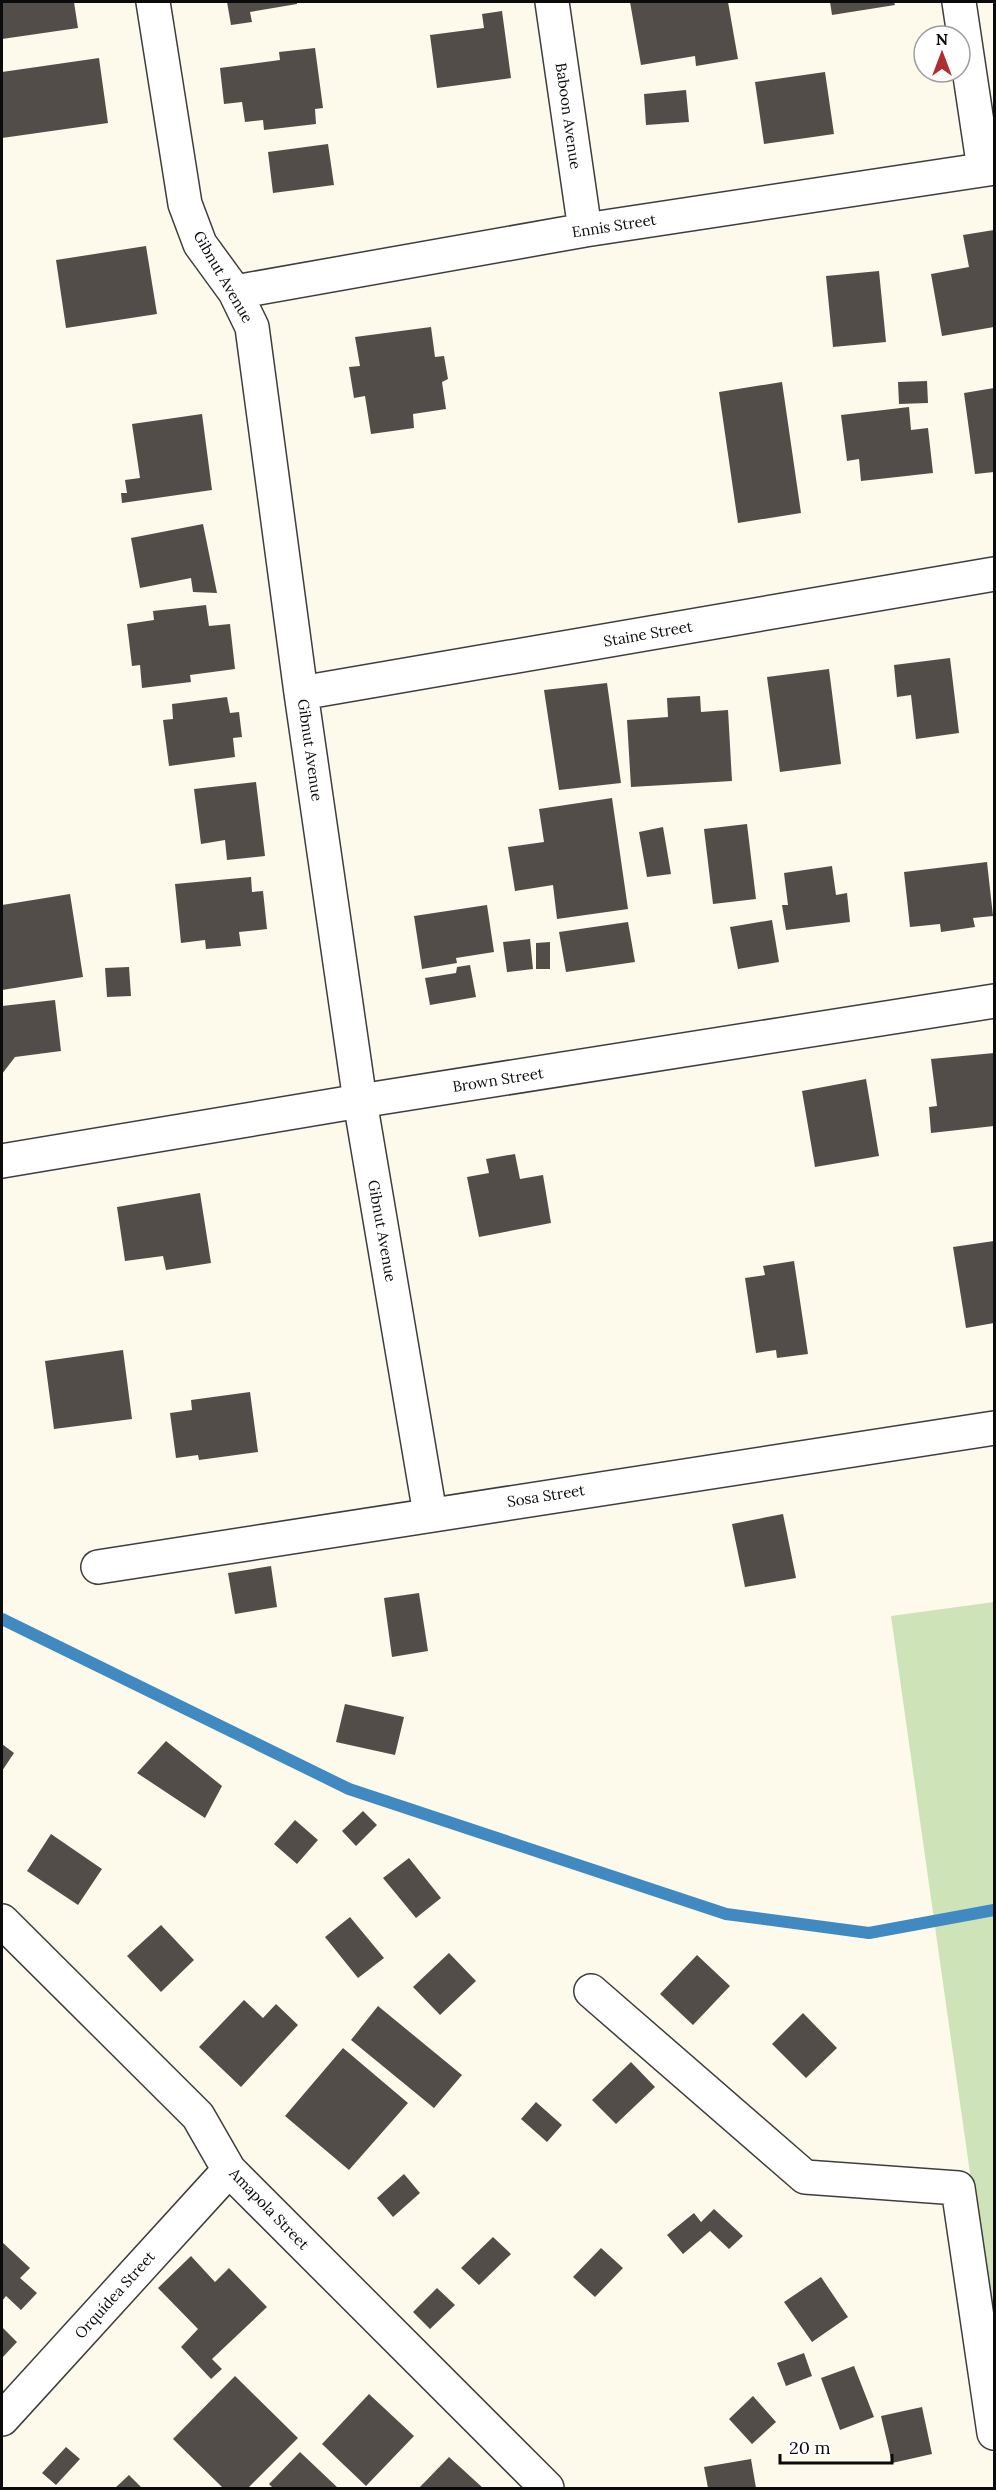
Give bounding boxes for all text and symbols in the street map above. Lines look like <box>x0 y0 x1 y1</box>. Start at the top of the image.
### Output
north arrow <box>912 24 972 84</box>
text: N <box>936 29 948 49</box>
street label: Baboon Avenue <box>552 61 585 170</box>
street label: Ennis Street <box>570 209 658 242</box>
street label: Gibnut Avenue <box>189 227 257 326</box>
street label: Staine Street <box>602 616 694 651</box>
street label: Gibnut Avenue <box>294 698 327 802</box>
street label: Brown Street <box>451 1063 545 1096</box>
street label: Gibnut Avenue <box>364 1178 401 1283</box>
street label: Sosa Street <box>506 1480 586 1511</box>
street label: Amapola Street <box>225 2163 313 2254</box>
street label: Orquídea Street <box>70 2247 159 2342</box>
scale bar <box>780 2427 892 2465</box>
text: 20 m <box>789 2436 831 2459</box>

